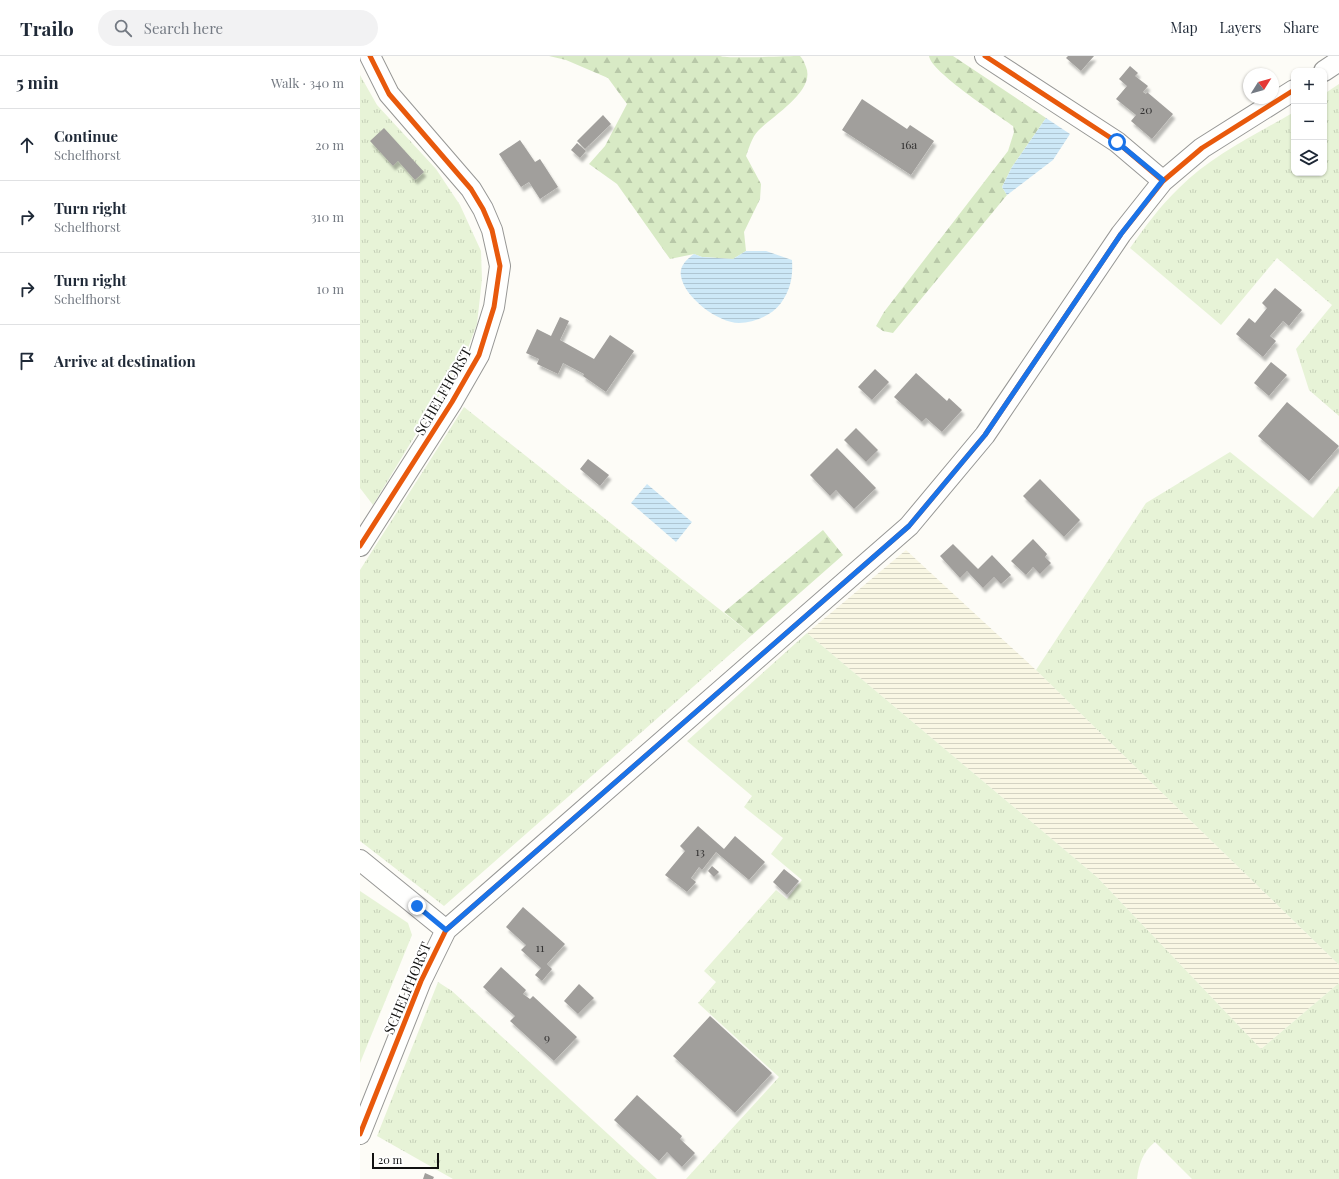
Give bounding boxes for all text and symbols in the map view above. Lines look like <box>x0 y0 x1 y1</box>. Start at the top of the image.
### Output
search box <box>98 10 378 46</box>
text: Trailo <box>20 15 74 41</box>
icon: search <box>112 17 134 39</box>
text: Search here <box>144 18 223 38</box>
text: Map <box>1170 18 1198 37</box>
text: Layers <box>1220 18 1261 37</box>
text: Share <box>1283 18 1319 37</box>
north arrow <box>1243 68 1279 104</box>
map controls <box>1291 68 1327 176</box>
button: + <box>1291 68 1327 104</box>
text: 5 min <box>16 71 59 93</box>
text: Walk · 340 m <box>271 74 344 91</box>
house number: 20 <box>1140 101 1152 117</box>
button: − <box>1291 104 1327 140</box>
text: Continue <box>54 126 118 146</box>
route start <box>1108 133 1126 151</box>
icon: ahead <box>16 134 38 156</box>
text: 20 m <box>315 136 344 153</box>
house number: 16a <box>901 136 917 152</box>
button: layers <box>1291 140 1327 176</box>
text: Schelfhorst <box>54 146 120 163</box>
text: Turn right <box>54 198 127 218</box>
icon: right <box>16 206 38 228</box>
text: 310 m <box>311 208 344 225</box>
text: Schelfhorst <box>54 218 120 235</box>
text: Turn right <box>54 270 127 290</box>
icon: right <box>16 278 38 300</box>
text: 10 m <box>317 280 344 297</box>
text: Schelfhorst <box>54 290 120 307</box>
street label: SCHELFHORST <box>410 343 476 438</box>
icon: arrive <box>16 350 38 372</box>
text: Arrive at destination <box>54 351 196 371</box>
house number: 13 <box>695 843 705 859</box>
route end <box>408 897 426 915</box>
street label: SCHELFHORST <box>379 939 435 1037</box>
house number: 11 <box>536 939 545 955</box>
house number: 9 <box>544 1029 550 1045</box>
scale bar <box>372 1151 439 1170</box>
text: 20 m <box>378 1152 402 1167</box>

